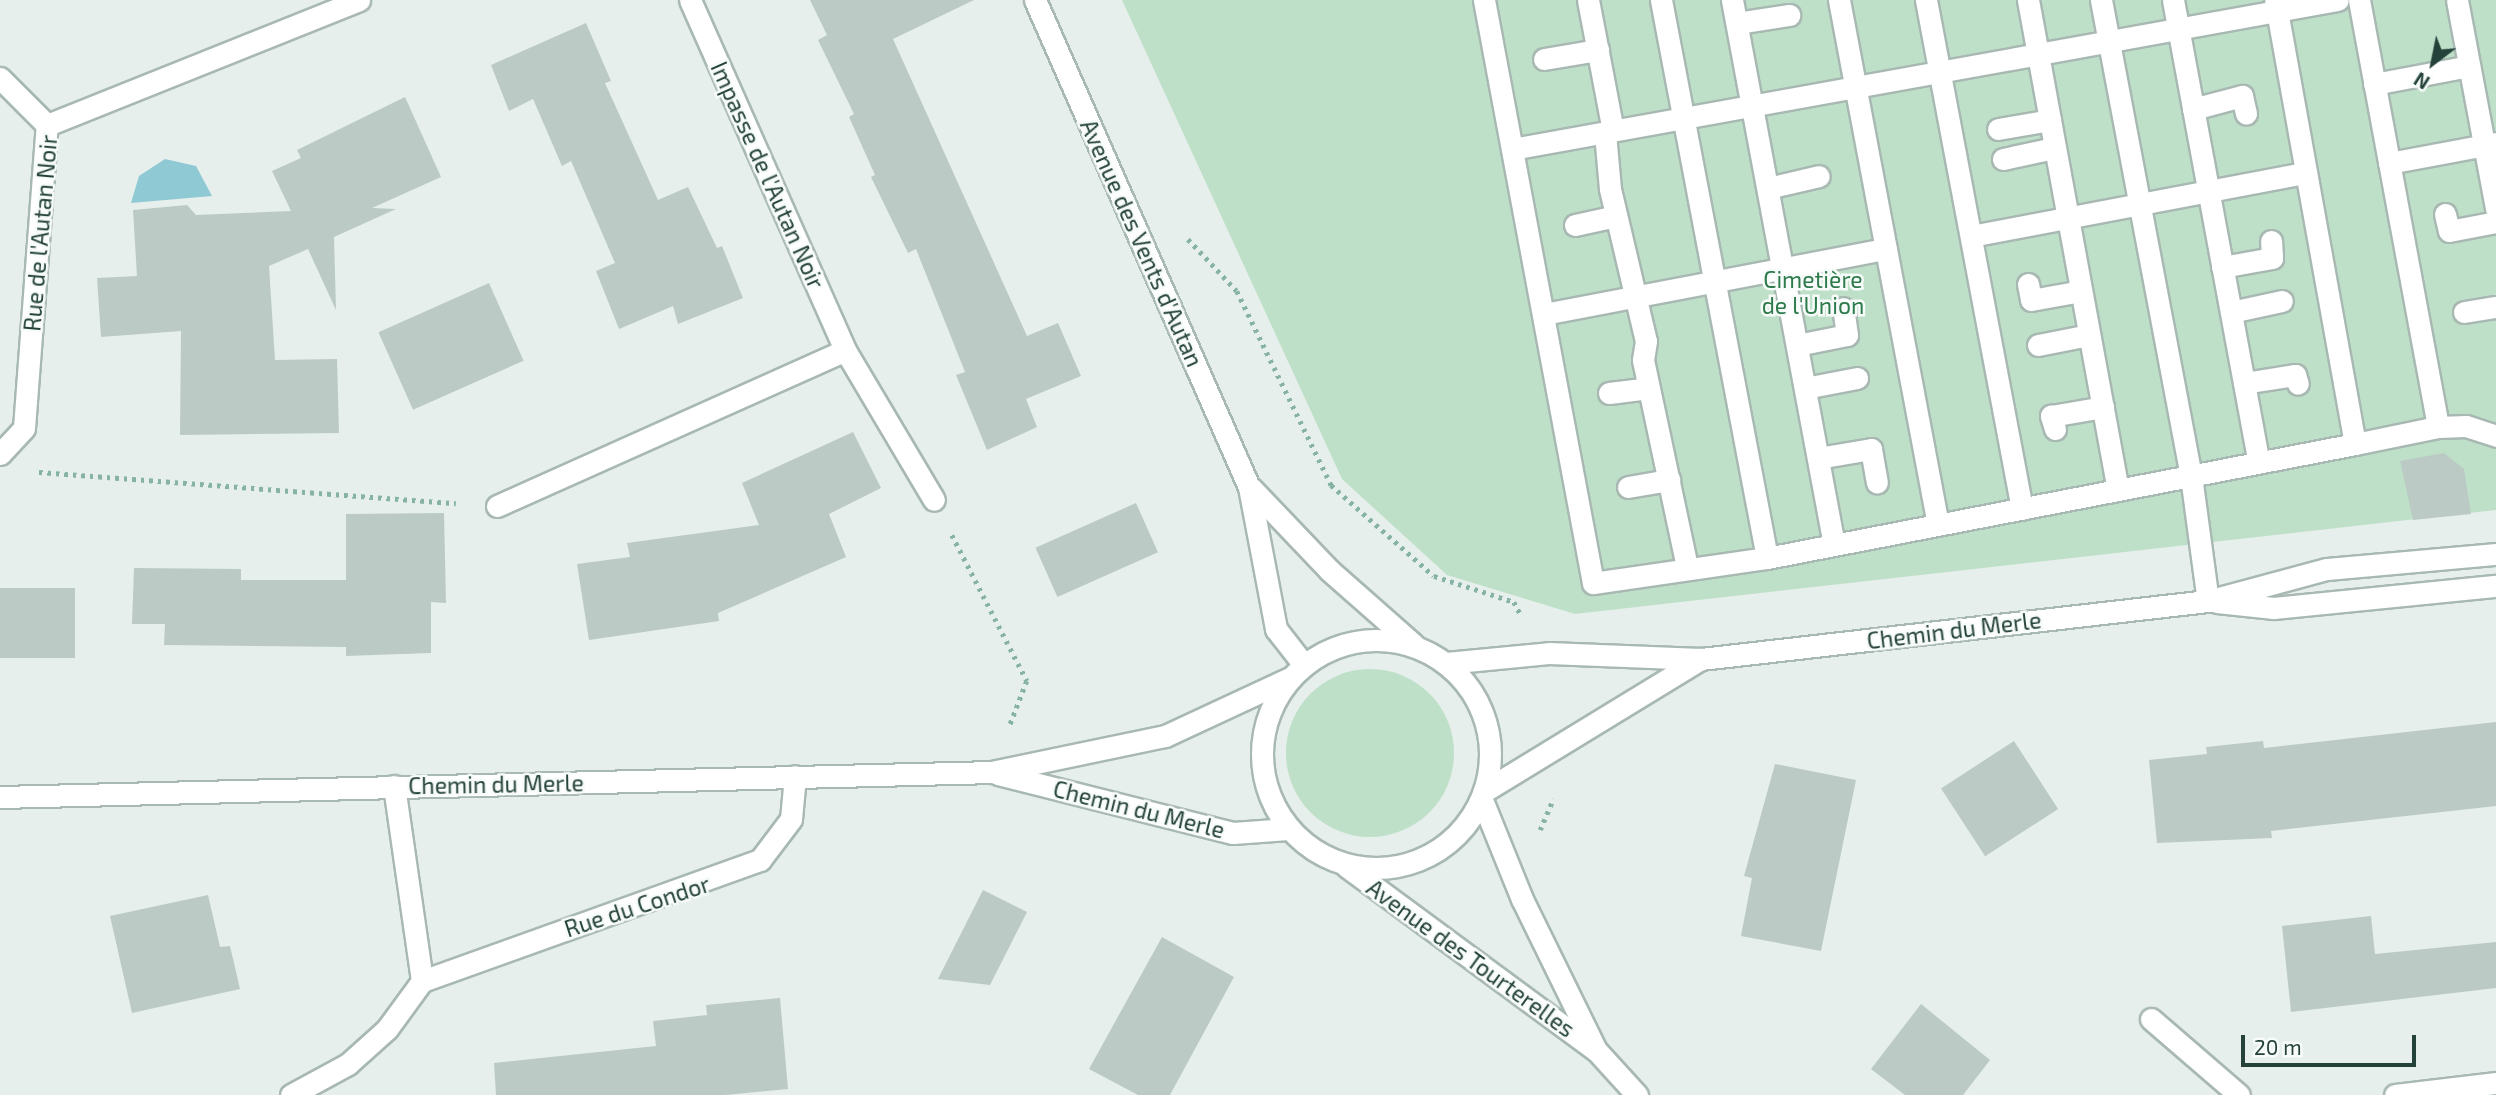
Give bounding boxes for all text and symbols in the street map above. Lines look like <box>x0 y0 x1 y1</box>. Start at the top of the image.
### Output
north arrow <box>2398 28 2468 98</box>
street label: Impasse de l'Autan Noir <box>705 57 831 293</box>
text: N <box>2410 68 2434 95</box>
street label: Avenue des Vents d'Autan <box>1075 115 1209 371</box>
street label: Rue de l'Autan Noir <box>18 134 62 332</box>
park label: Cimetière de l'Union <box>1762 265 1864 319</box>
street label: Chemin du Merle <box>1865 606 2043 654</box>
street label: Chemin du Merle <box>408 769 584 799</box>
street label: Chemin du Merle <box>1051 774 1227 844</box>
street label: Rue du Condor <box>561 870 713 942</box>
street label: Avenue des Tourterelles <box>1361 873 1581 1043</box>
scale bar <box>2244 1021 2419 1066</box>
text: 20 m <box>2254 1034 2302 1059</box>

